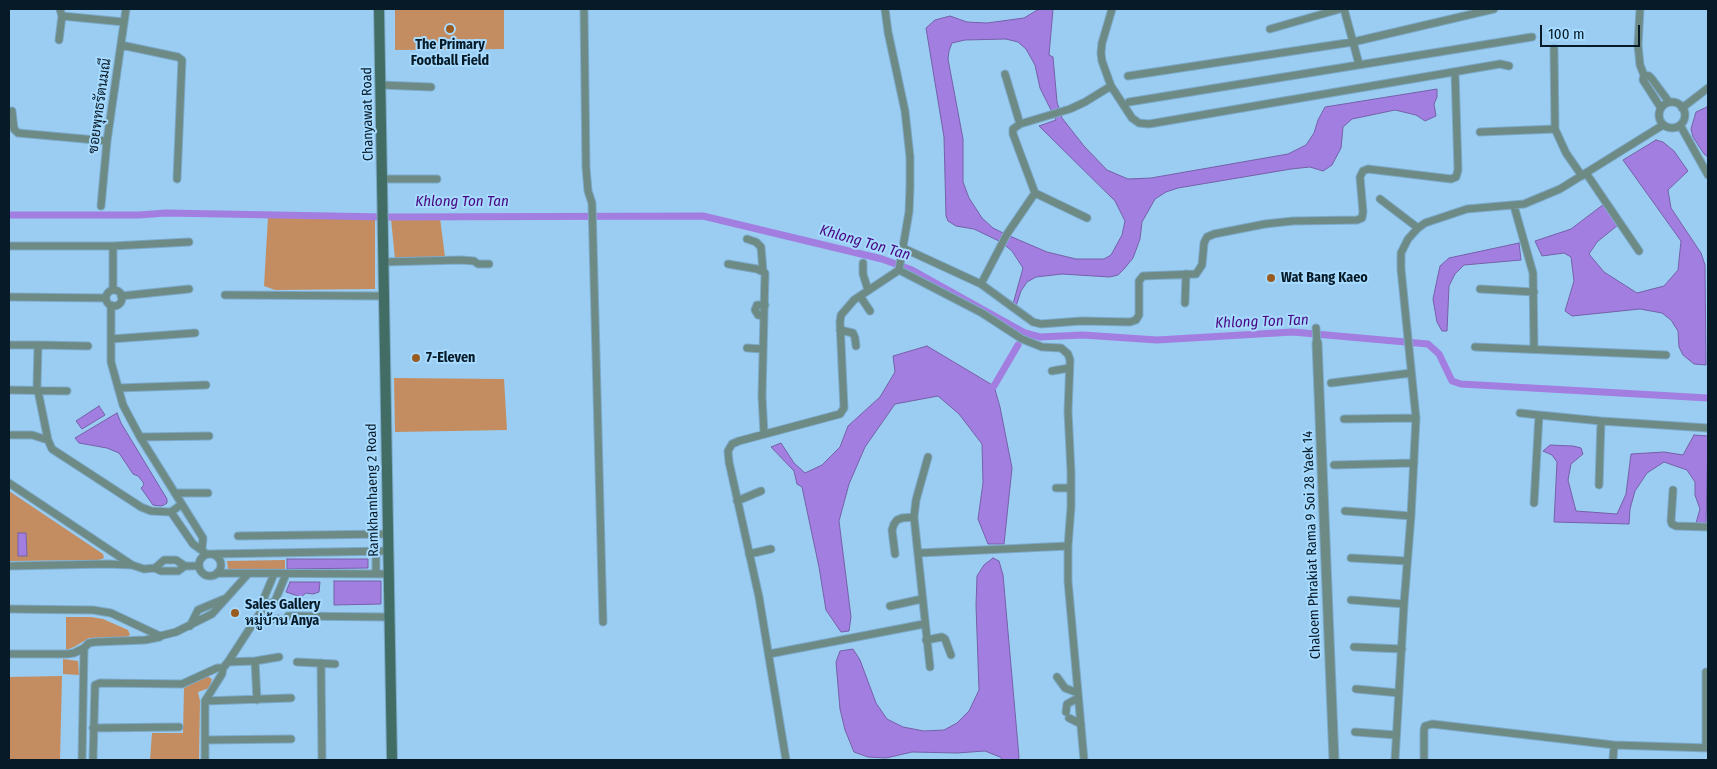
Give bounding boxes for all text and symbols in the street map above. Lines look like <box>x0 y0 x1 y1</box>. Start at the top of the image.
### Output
scale bar <box>1542 15 1642 47</box>
marker: The Primary Football Field <box>444 23 456 35</box>
text: 100 m <box>1548 25 1585 43</box>
place label: The Primary Football Field <box>411 37 489 70</box>
street label: ซอยพุทธรัตนมณี <box>85 57 115 155</box>
street label: Chanyawat Road <box>359 67 377 161</box>
water label: Khlong Ton Tan <box>415 193 509 211</box>
water label: Khlong Ton Tan <box>818 221 912 265</box>
place label: Wat Bang Kaeo <box>1281 270 1368 286</box>
marker: Wat Bang Kaeo <box>1265 272 1277 284</box>
water label: Khlong Ton Tan <box>1215 311 1309 333</box>
place label: 7-Eleven <box>426 350 475 366</box>
marker: 7-Eleven <box>410 352 422 364</box>
street label: Ramkhamhaeng 2 Road <box>363 423 383 557</box>
street label: Chaloem Phrakiat Rama 9 Soi 28 Yaek 14 <box>1300 431 1324 659</box>
place label: Sales Gallery หมู่บ้าน Anya <box>245 597 321 630</box>
marker: Sales Gallery หมู่บ้าน Anya <box>229 607 241 619</box>

